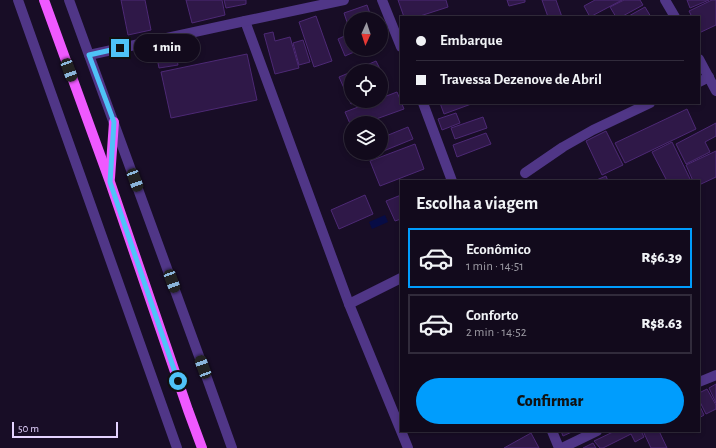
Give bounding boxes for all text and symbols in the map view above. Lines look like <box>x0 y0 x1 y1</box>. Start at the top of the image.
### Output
north arrow <box>344 12 388 56</box>
map controls <box>344 12 388 160</box>
text: Embarque <box>440 33 502 48</box>
callout: 1 min <box>134 34 200 62</box>
route end <box>111 39 129 57</box>
text: 1 min <box>153 41 181 54</box>
car <box>59 57 79 83</box>
button: locate <box>344 64 388 108</box>
text: Travessa Dezenove de Abril <box>440 72 602 87</box>
button: layers <box>344 116 388 160</box>
car <box>125 167 145 193</box>
text: Escolha a viagem <box>416 195 538 213</box>
icon: car <box>418 240 454 276</box>
text: Econômico <box>466 242 531 257</box>
text: R$6.39 <box>641 250 682 265</box>
text: 1 min · 14:51 <box>466 260 524 273</box>
car <box>162 268 182 294</box>
icon: car <box>418 306 454 342</box>
text: Conforto <box>466 308 518 323</box>
text: R$8.63 <box>641 316 682 331</box>
text: 2 min · 14:52 <box>466 326 527 339</box>
car <box>193 354 213 380</box>
route start <box>169 372 187 390</box>
button: Confirmar <box>416 378 684 424</box>
scale bar <box>12 420 118 439</box>
text: 50 m <box>18 423 39 434</box>

